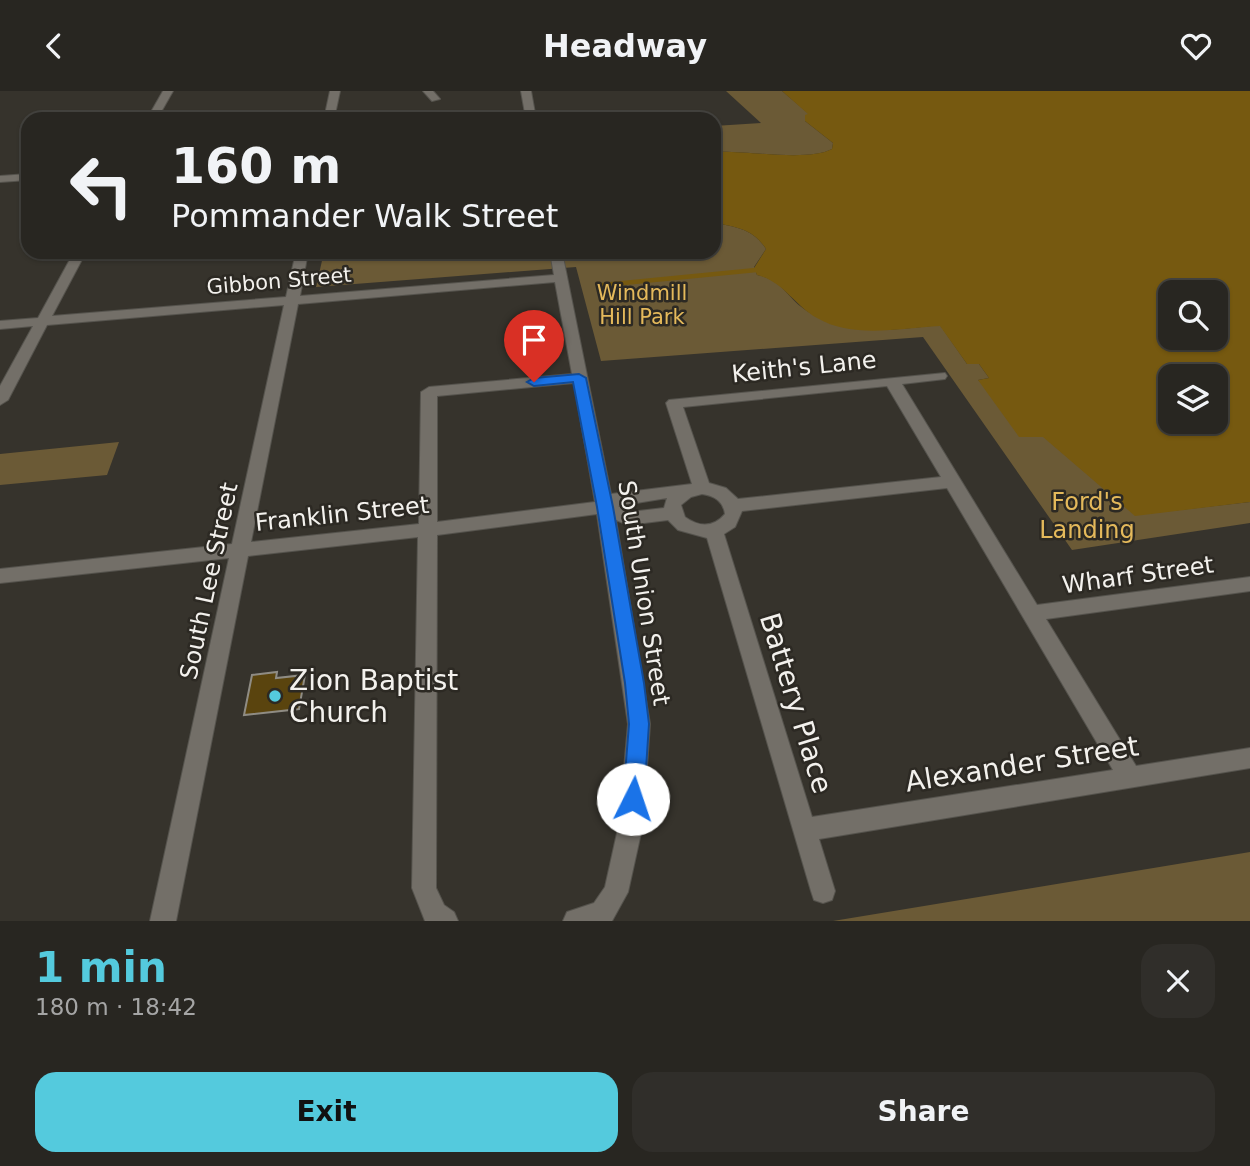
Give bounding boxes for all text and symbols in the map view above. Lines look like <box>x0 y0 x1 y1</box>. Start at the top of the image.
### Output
icon: back <box>35 27 73 65</box>
text: Headway <box>543 27 707 65</box>
icon: heart <box>1177 27 1215 65</box>
text: 160 m <box>171 138 341 195</box>
icon: left <box>56 140 147 231</box>
text: Pommander Walk Street <box>171 197 558 235</box>
street label: Gibbon Street <box>206 263 352 299</box>
map controls <box>1158 280 1228 434</box>
button: search <box>1158 280 1228 350</box>
park label: Windmill Hill Park <box>597 281 687 329</box>
pin <box>504 310 564 382</box>
icon: arrive <box>515 321 553 359</box>
street label: Keith's Lane <box>730 345 878 389</box>
button: layers <box>1158 364 1228 434</box>
street label: South Union Street <box>612 479 676 707</box>
street label: South Lee Street <box>174 480 244 682</box>
park label: Ford's Landing <box>1039 488 1135 544</box>
street label: Franklin Street <box>254 491 430 537</box>
street label: Wharf Street <box>1061 551 1215 599</box>
street label: Battery Place <box>753 609 839 797</box>
place label: Zion Baptist Church <box>289 664 458 729</box>
marker: Zion Baptist Church <box>267 688 283 704</box>
street label: Alexander Street <box>903 729 1141 799</box>
position arrow <box>596 762 670 836</box>
text: 1 min <box>35 943 167 992</box>
button: close <box>1141 944 1215 1018</box>
text: 180 m · 18:42 <box>35 994 197 1020</box>
button: Exit <box>35 1072 618 1152</box>
button: Share <box>632 1072 1215 1152</box>

